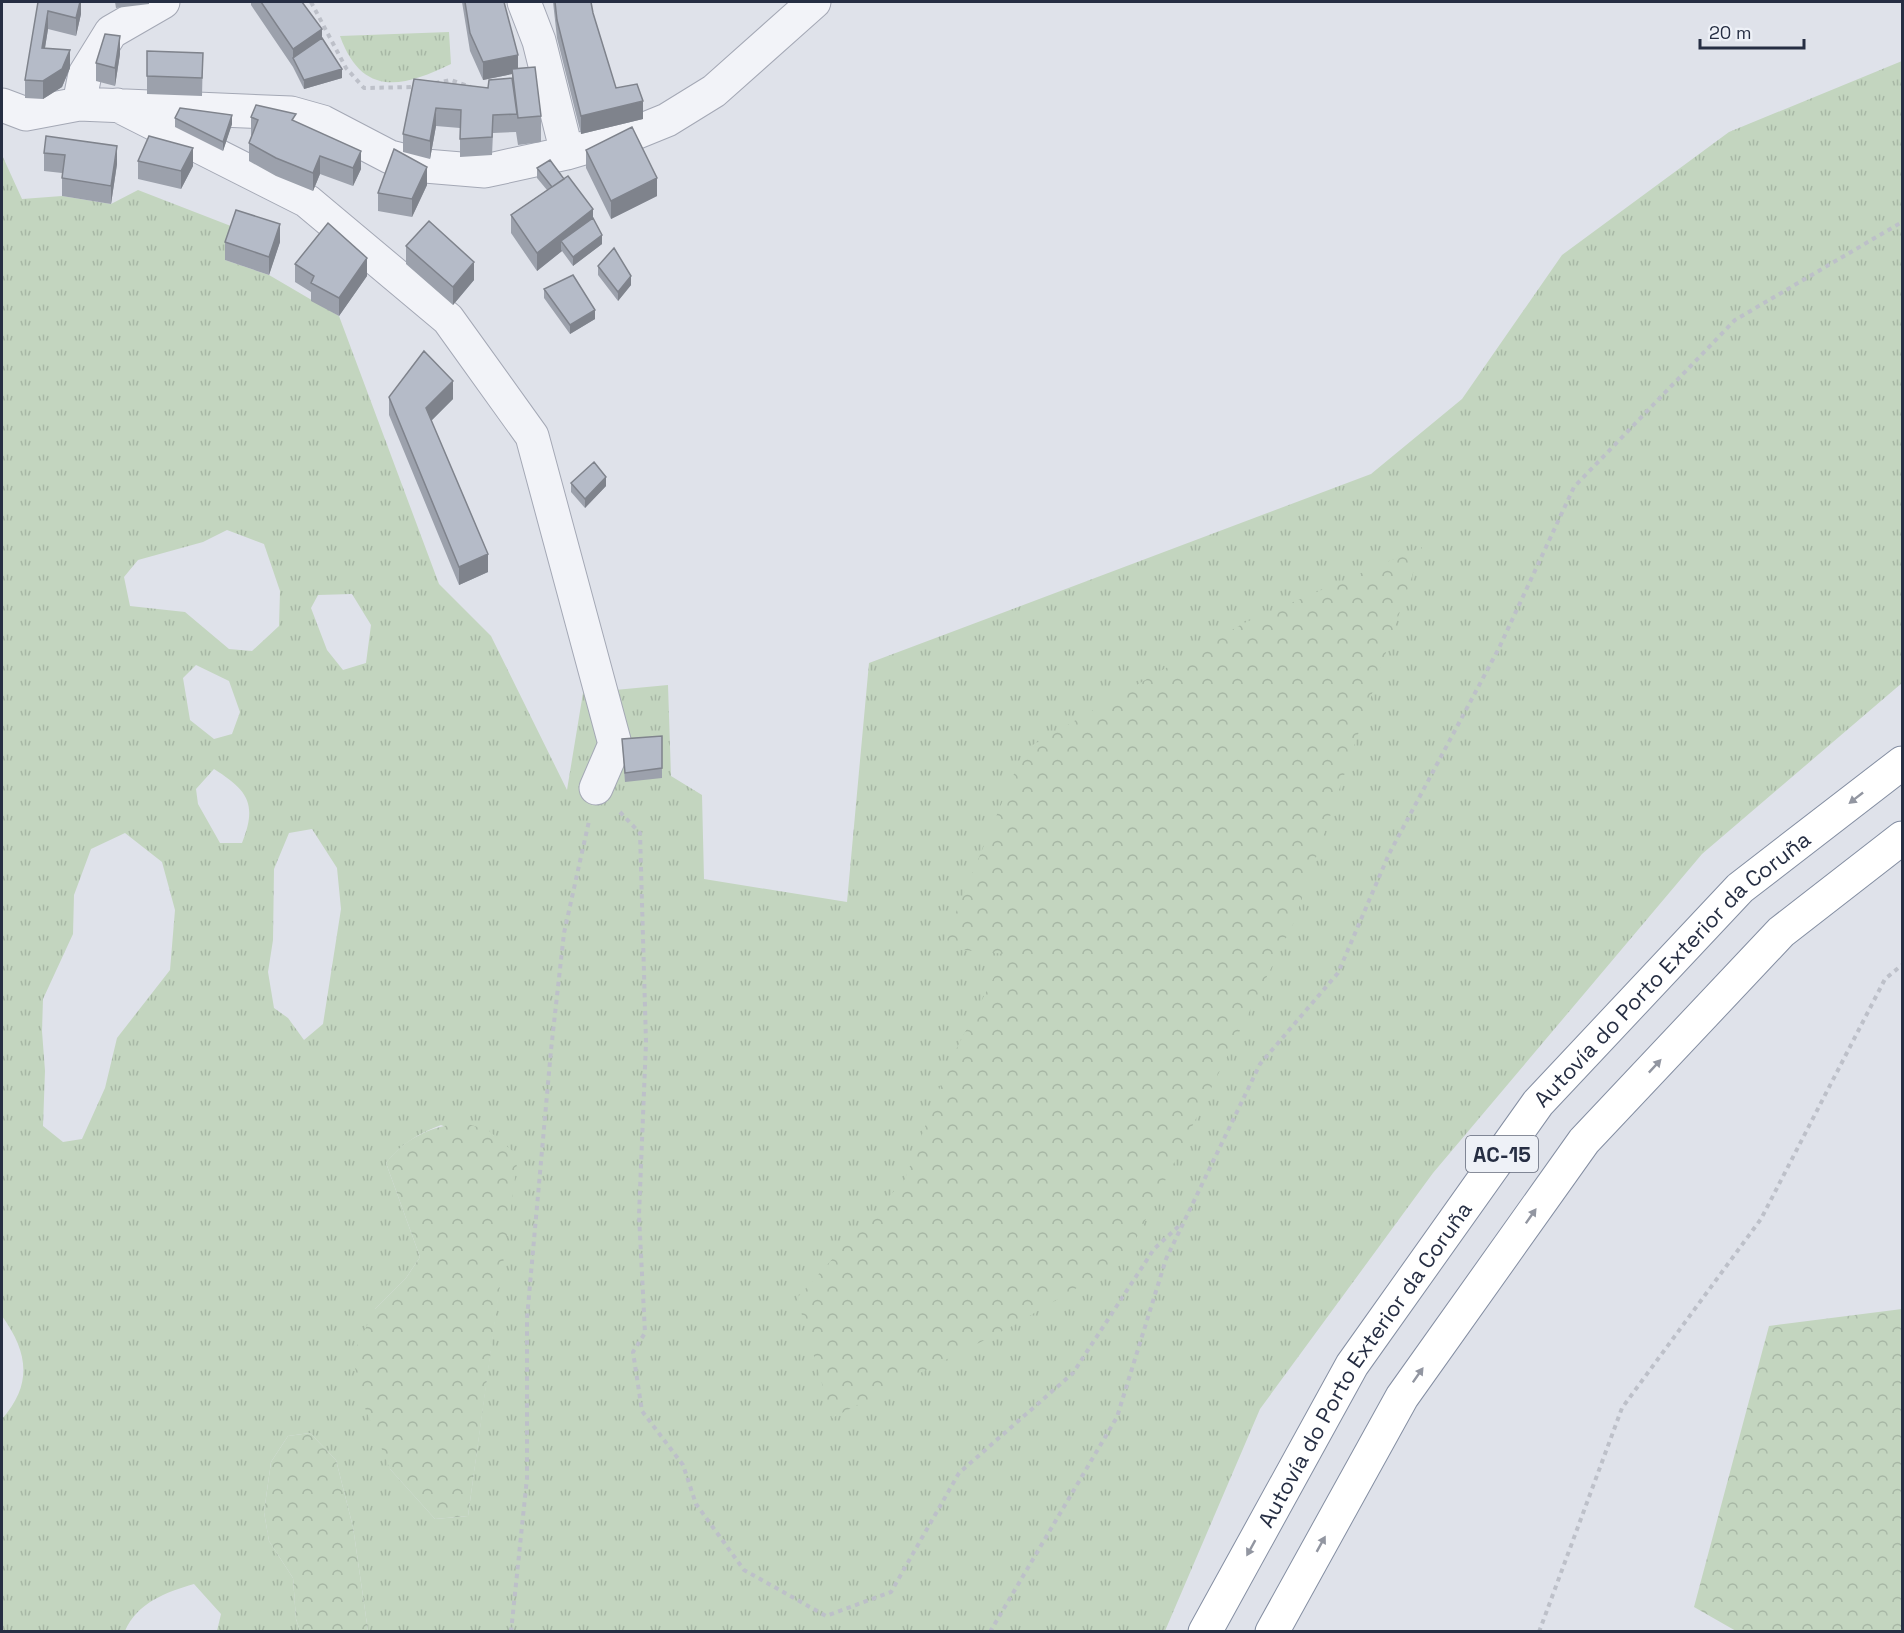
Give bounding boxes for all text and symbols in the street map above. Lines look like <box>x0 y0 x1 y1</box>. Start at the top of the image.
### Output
scale bar <box>1700 12 1804 50</box>
text: 20 m <box>1709 21 1752 44</box>
one-way arrow <box>1848 792 1864 805</box>
street label: Autovía do Porto Exterior da Coruña <box>1528 825 1816 1113</box>
one-way arrow <box>1648 1059 1661 1074</box>
road number: AC-15 <box>1466 1136 1538 1172</box>
street label: Autovía do Porto Exterior da Coruña <box>1251 1196 1478 1532</box>
one-way arrow <box>1525 1208 1537 1224</box>
one-way arrow <box>1412 1367 1424 1383</box>
one-way arrow <box>1316 1535 1326 1552</box>
one-way arrow <box>1246 1540 1256 1557</box>

